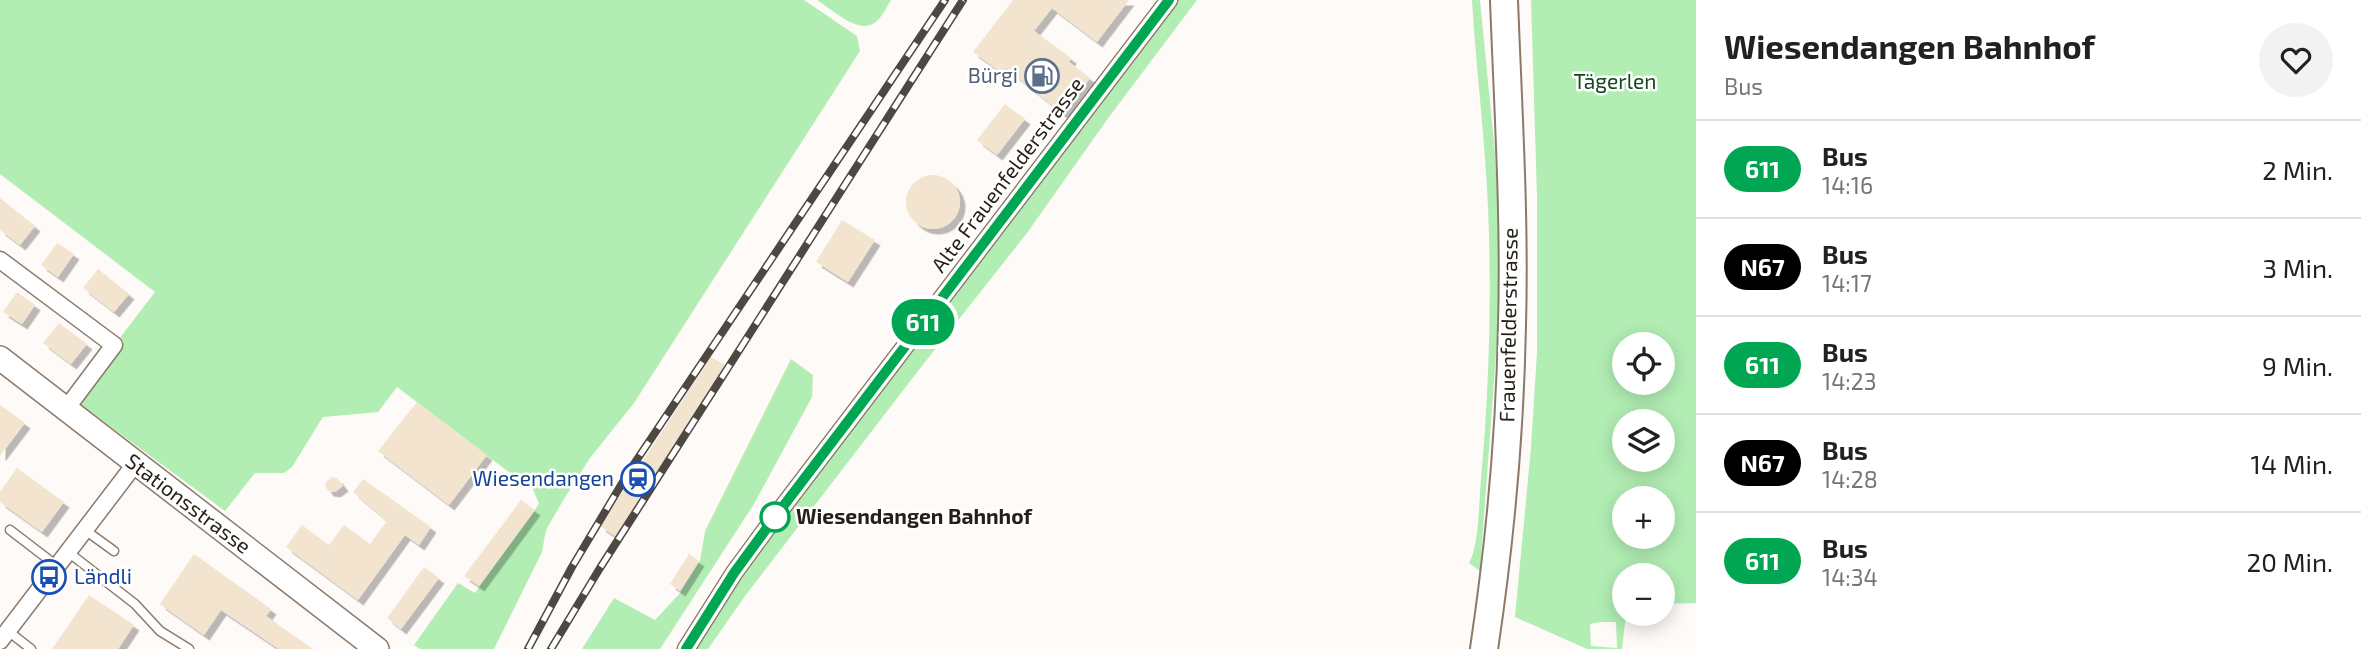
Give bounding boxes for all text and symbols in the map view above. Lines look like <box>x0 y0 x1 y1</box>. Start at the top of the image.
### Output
button: heart <box>2259 23 2333 97</box>
text: Wiesendangen Bahnhof <box>1724 26 2095 66</box>
fuel station icon: Bürgi <box>1023 57 1061 95</box>
place label: Bürgi <box>968 62 1018 87</box>
park label: Tägerlen <box>1574 68 1656 93</box>
street label: Alte Frauenfelderstrasse <box>925 72 1088 277</box>
text: Bus <box>1724 72 1763 100</box>
text: Bus <box>1822 140 1868 171</box>
text: 611 <box>1745 154 1780 183</box>
text: 2 Min. <box>2262 154 2333 185</box>
text: 14:16 <box>1822 171 1873 199</box>
street label: Frauenfelderstrasse <box>1493 227 1522 423</box>
text: Bus <box>1822 238 1868 269</box>
text: N67 <box>1740 252 1785 281</box>
text: 3 Min. <box>2262 252 2333 283</box>
text: 14:17 <box>1822 269 1872 297</box>
line badge: 611 <box>883 299 963 345</box>
text: 611 <box>906 307 940 336</box>
map controls <box>1612 332 1675 626</box>
button: locate <box>1612 332 1675 395</box>
text: Bus <box>1822 336 1868 367</box>
text: 611 <box>1745 350 1780 379</box>
text: 9 Min. <box>2262 350 2333 381</box>
text: 14:23 <box>1822 367 1876 395</box>
button: layers <box>1612 409 1675 472</box>
text: Bus <box>1822 434 1868 465</box>
street label: Stationsstrasse <box>121 448 256 558</box>
text: N67 <box>1740 448 1785 477</box>
text: 14 Min. <box>2251 448 2333 479</box>
station icon: Wiesendangen <box>619 460 657 498</box>
place label: Wiesendangen <box>473 465 614 490</box>
text: 14:28 <box>1822 465 1878 493</box>
button: + <box>1612 486 1675 549</box>
marker: Wiesendangen Bahnhof <box>760 502 790 532</box>
place label: Wiesendangen Bahnhof <box>796 503 1033 528</box>
text: Bus <box>1822 532 1868 563</box>
text: 611 <box>1745 546 1780 575</box>
text: 20 Min. <box>2247 546 2333 577</box>
bus stop icon: Ländli <box>30 558 68 596</box>
place label: Ländli <box>74 563 132 588</box>
button: − <box>1612 563 1675 626</box>
text: 14:34 <box>1822 563 1878 591</box>

